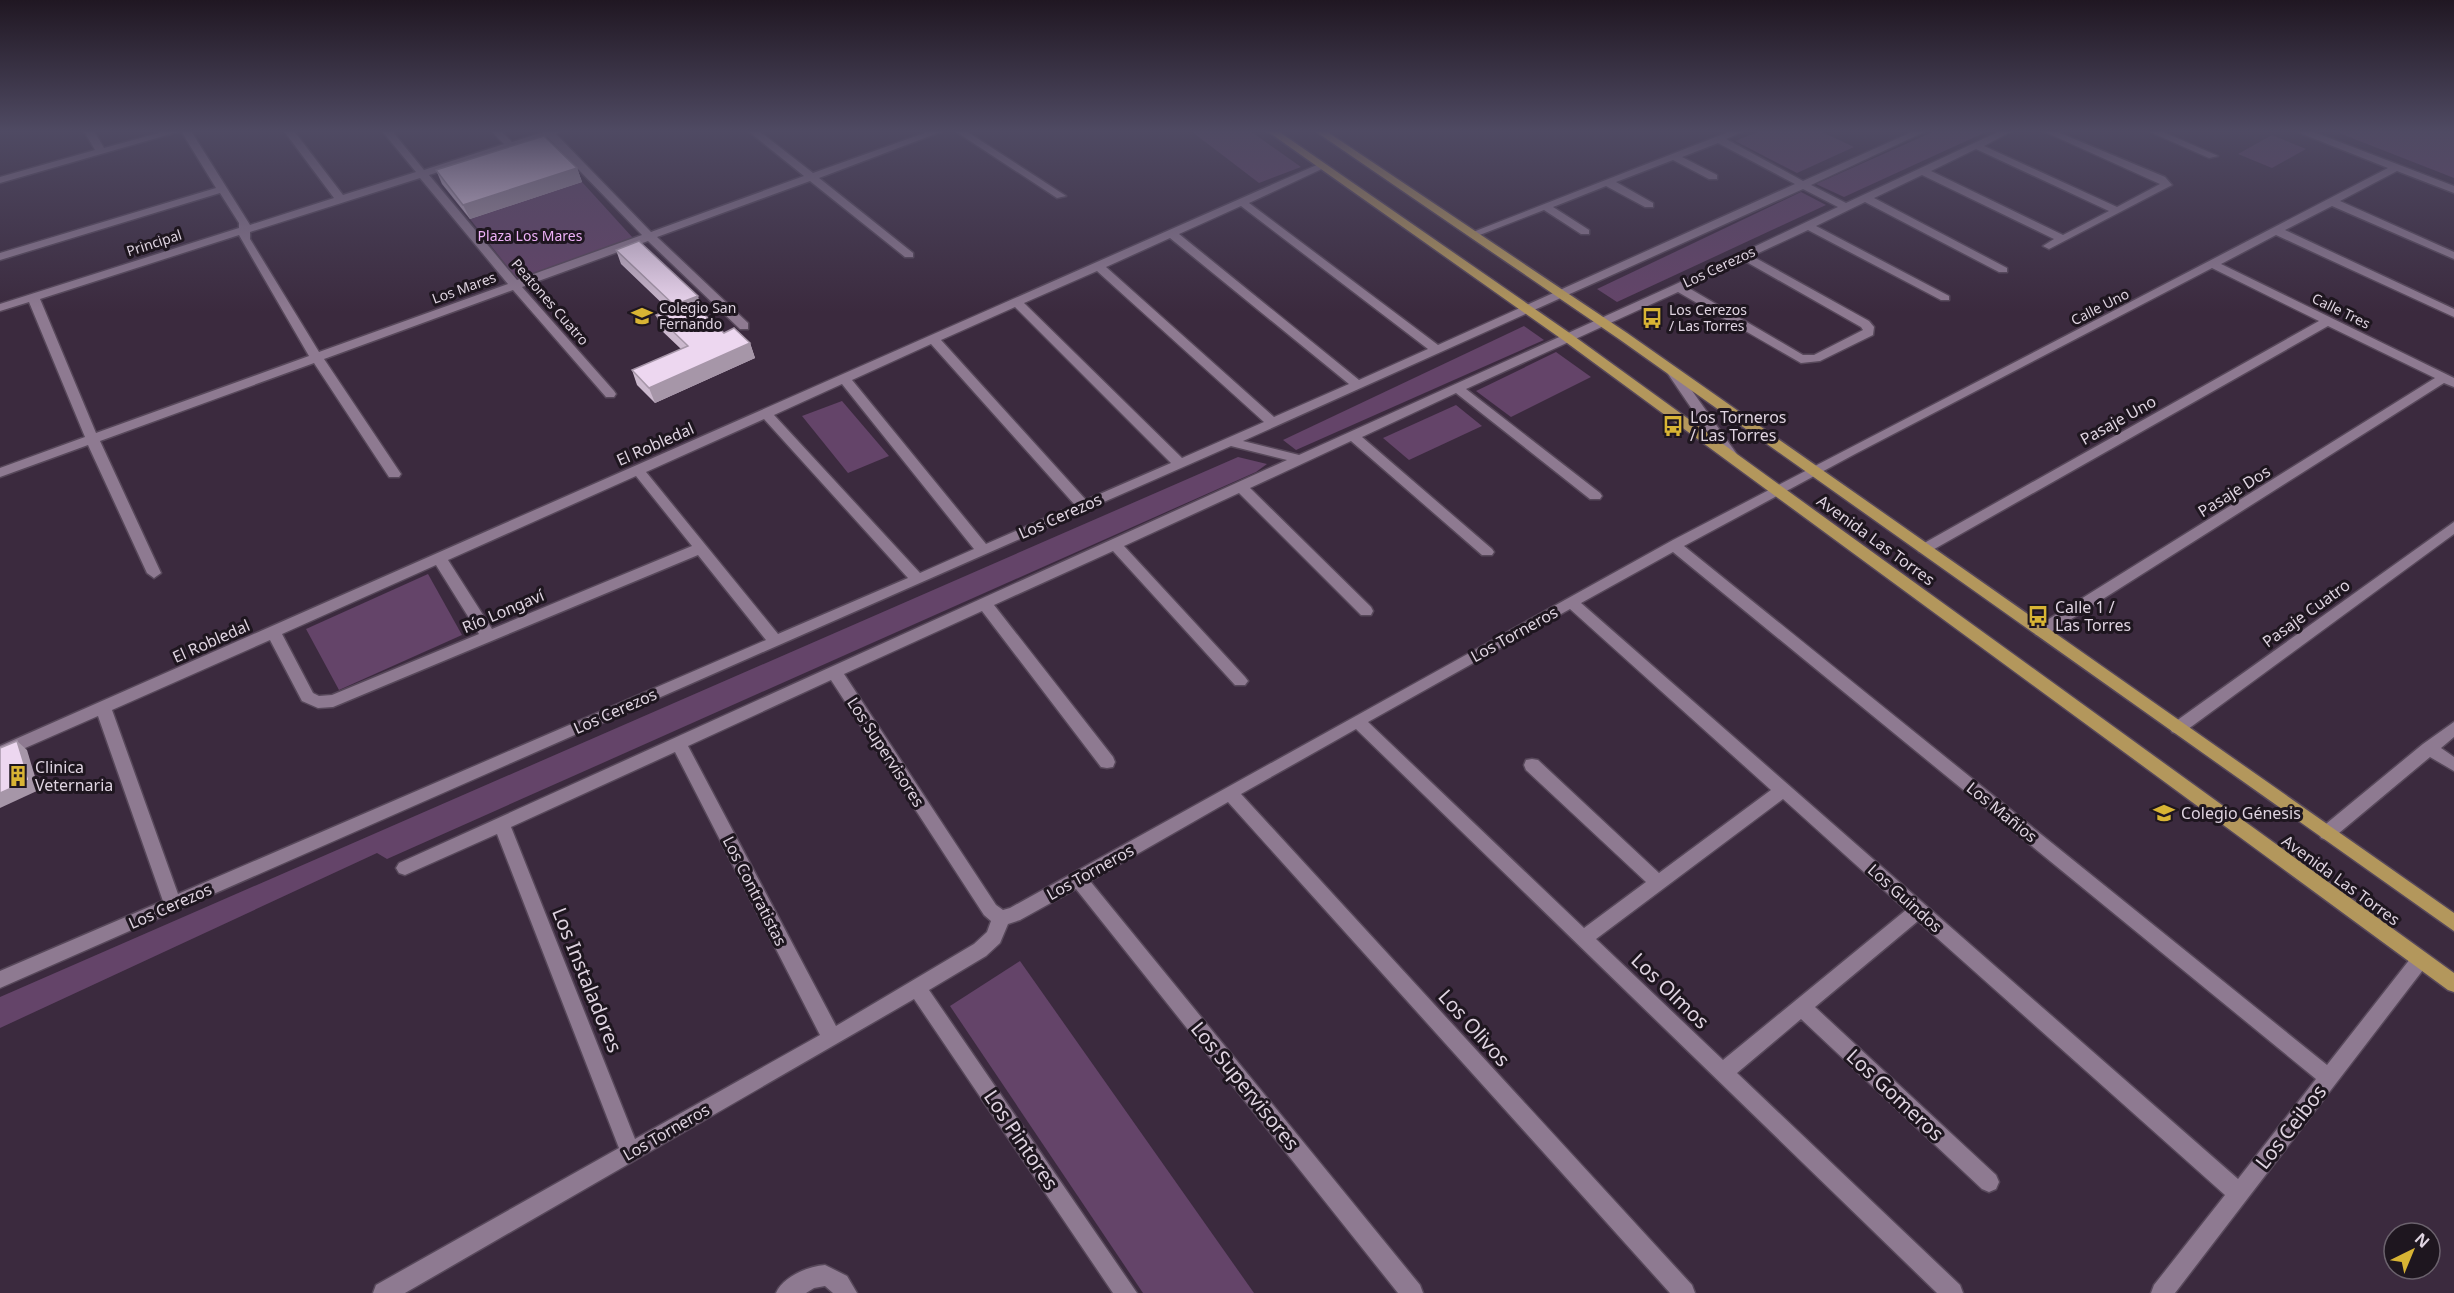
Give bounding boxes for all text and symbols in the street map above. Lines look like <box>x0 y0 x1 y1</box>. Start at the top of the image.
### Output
street label: Principal <box>124 225 184 260</box>
park label: Plaza Los Mares <box>478 226 583 245</box>
street label: Los Cerezos <box>1679 241 1758 292</box>
street label: Peatones Cuatro <box>507 254 593 349</box>
street label: Los Mares <box>429 267 499 308</box>
street label: Calle Uno <box>2067 284 2132 329</box>
street label: Calle Tres <box>2309 288 2374 333</box>
place label: Colegio San Fernando <box>659 298 736 333</box>
place label: Los Cerezos / Las Torres <box>1669 300 1747 335</box>
school or university icon: Colegio San Fernando <box>630 304 654 328</box>
bus stop icon: Los Cerezos / Las Torres <box>1640 306 1664 330</box>
street label: Pasaje Uno <box>2076 390 2160 450</box>
place label: Los Torneros / Las Torres <box>1690 406 1787 446</box>
bus stop icon: Los Torneros / Las Torres <box>1661 414 1685 438</box>
street label: El Robledal <box>613 417 697 471</box>
street label: Pasaje Dos <box>2194 460 2274 522</box>
street label: Los Cerezos <box>1015 488 1105 544</box>
street label: Avenida Las Torres <box>1813 490 1939 590</box>
street label: Pasaje Cuatro <box>2258 574 2354 652</box>
street label: Río Longaví <box>459 584 548 638</box>
place label: Calle 1 / Las Torres <box>2055 596 2131 636</box>
street label: Los Torneros <box>1466 601 1562 667</box>
bus stop icon: Calle 1 / Las Torres <box>2026 604 2050 628</box>
street label: El Robledal <box>169 614 253 668</box>
street label: Los Cerezos <box>570 683 660 739</box>
street label: Los Supervisores <box>842 693 930 811</box>
place label: Clinica Veternaria <box>35 756 113 796</box>
building icon: Clinica Veternaria <box>6 764 30 788</box>
street label: Los Mañios <box>1962 777 2042 847</box>
school or university icon: Colegio Génesis <box>2152 801 2176 825</box>
place label: Colegio Génesis <box>2181 802 2301 824</box>
street label: Avenida Las Torres <box>2278 830 2404 930</box>
street label: Los Contratistas <box>718 832 792 950</box>
street label: Los Torneros <box>1042 839 1138 905</box>
street label: Los Guindos <box>1863 859 1947 937</box>
street label: Los Cerezos <box>125 878 215 934</box>
street label: Los Instaladores <box>546 903 629 1056</box>
street label: Los Olmos <box>1626 947 1715 1035</box>
street label: Los Olivos <box>1433 983 1516 1072</box>
street label: Los Supervisores <box>1185 1016 1306 1156</box>
street label: Los Gomeros <box>1841 1043 1950 1147</box>
street label: Los Ceibos <box>2249 1079 2332 1175</box>
street label: Los Pintores <box>978 1084 1065 1195</box>
street label: Los Torneros <box>619 1098 713 1166</box>
north arrow <box>2382 1221 2442 1281</box>
text: N <box>2410 1228 2434 1253</box>

